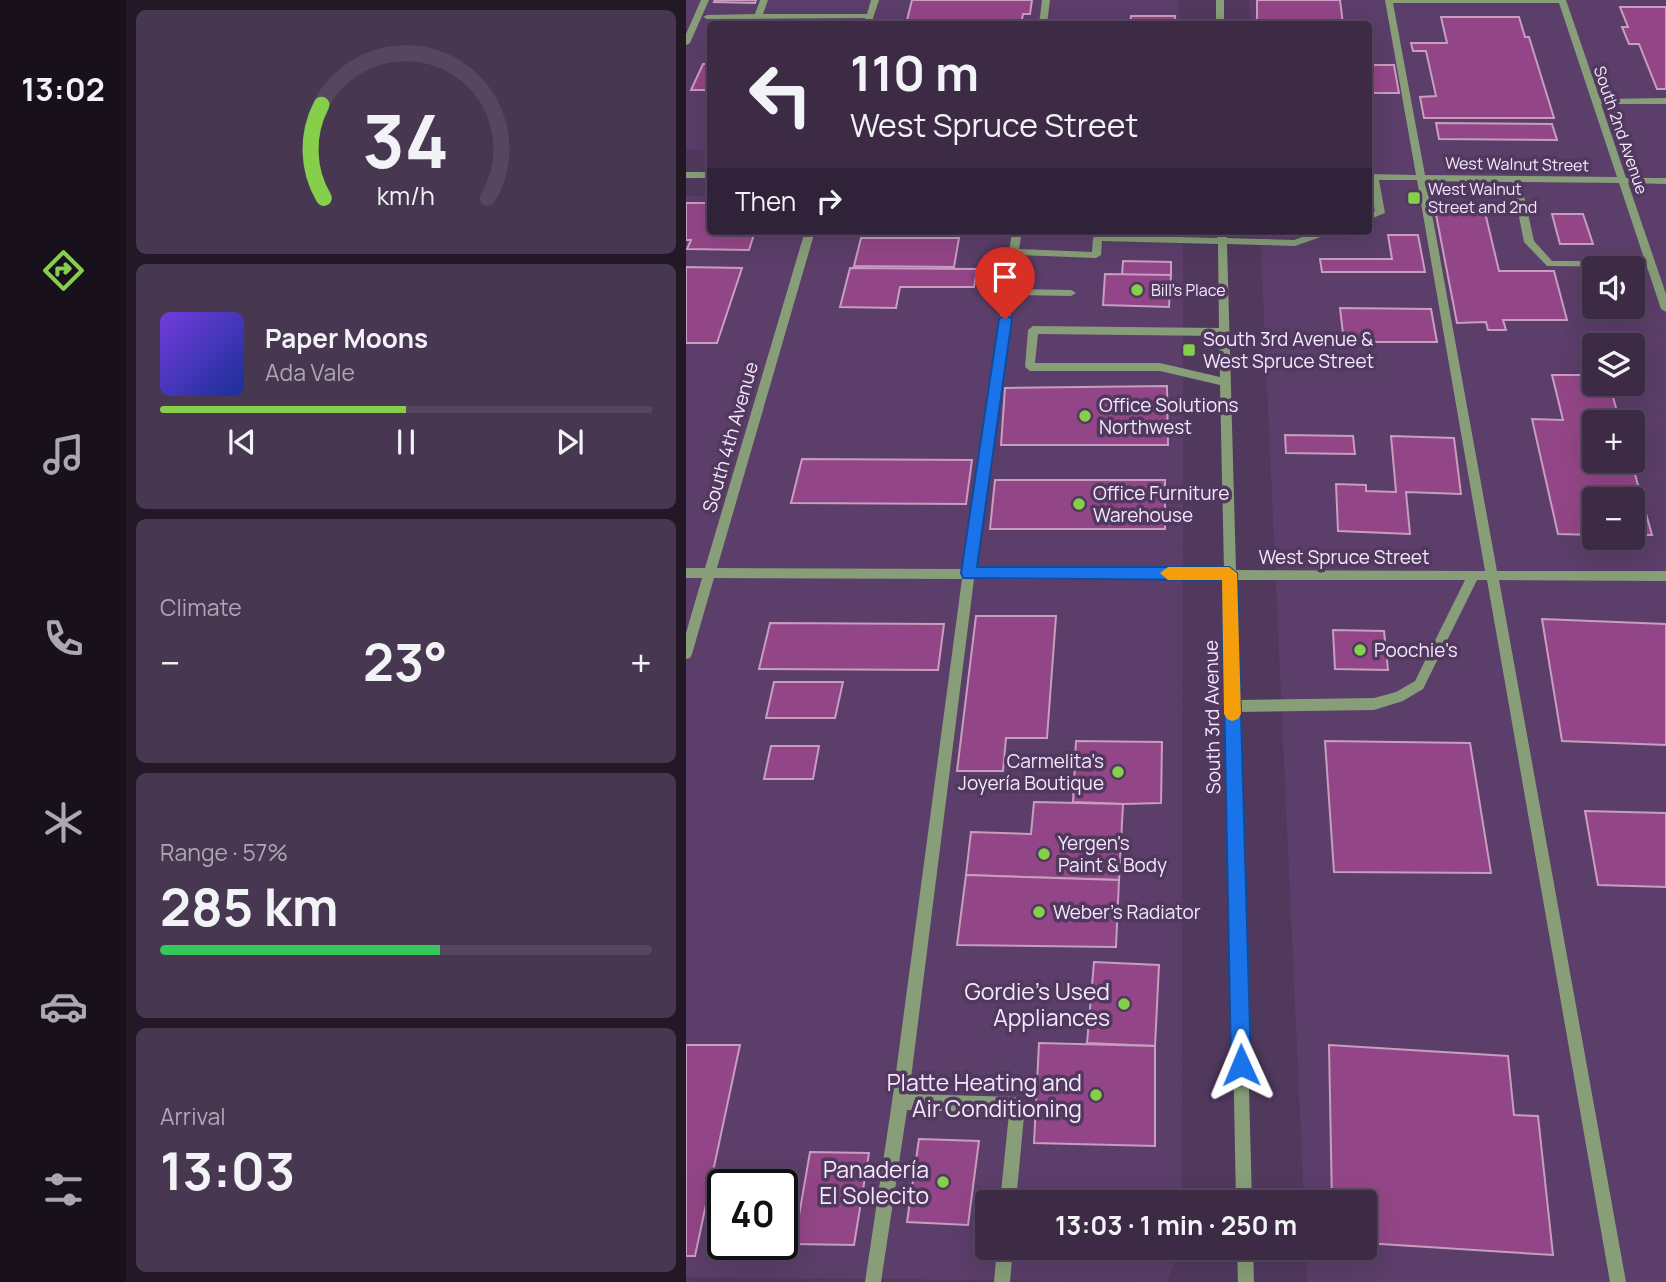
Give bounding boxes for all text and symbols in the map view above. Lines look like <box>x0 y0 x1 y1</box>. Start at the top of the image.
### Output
text: 110 m <box>850 39 979 106</box>
icon: left <box>735 49 826 140</box>
street label: South 2nd Avenue <box>1589 63 1653 197</box>
text: 13:02 <box>21 67 105 111</box>
text: 34 <box>363 91 449 191</box>
text: West Spruce Street <box>850 103 1138 147</box>
street label: West Walnut Street <box>1445 152 1589 176</box>
text: km/h <box>377 178 435 213</box>
place label: West Walnut Street and 2nd <box>1428 178 1537 218</box>
icon: right <box>810 182 848 220</box>
text: Then <box>735 183 796 219</box>
marker: West Walnut Street and 2nd <box>1406 190 1422 206</box>
icon: directions <box>39 246 88 295</box>
pin <box>975 247 1035 319</box>
map controls <box>1582 256 1645 550</box>
button: sound <box>1582 256 1645 319</box>
icon: arrive <box>986 258 1024 296</box>
place label: Bill's Place <box>1151 279 1226 301</box>
marker: Bill's Place <box>1129 282 1145 298</box>
text: Paper Moons <box>265 320 428 356</box>
place label: South 3rd Avenue & West Spruce Street <box>1203 326 1374 374</box>
button: layers <box>1582 333 1645 396</box>
marker: South 3rd Avenue & West Spruce Street <box>1181 342 1197 358</box>
text: Ada Vale <box>265 356 355 388</box>
street label: South 4th Avenue <box>696 358 764 516</box>
place label: Office Solutions Northwest <box>1099 392 1238 440</box>
marker: Office Solutions Northwest <box>1077 408 1093 424</box>
button: + <box>1582 410 1645 473</box>
icon: previous <box>223 423 261 461</box>
icon: pause <box>387 423 425 461</box>
icon: next <box>551 423 589 461</box>
icon: music <box>39 430 88 479</box>
place label: Office Furniture Warehouse <box>1093 480 1229 528</box>
button: − <box>1582 487 1645 550</box>
marker: Office Furniture Warehouse <box>1071 496 1087 512</box>
street label: West Spruce Street <box>1258 544 1430 570</box>
text: Climate <box>160 591 242 623</box>
icon: phone <box>39 614 88 663</box>
text: 23° <box>363 626 448 697</box>
text: − <box>160 636 181 688</box>
text: + <box>630 636 652 688</box>
place label: Poochie's <box>1374 637 1458 663</box>
street label: South 3rd Avenue <box>1198 640 1226 794</box>
marker: Poochie's <box>1352 642 1368 658</box>
place label: Carmelita's Joyería Boutique <box>958 748 1104 796</box>
marker: Carmelita's Joyería Boutique <box>1110 764 1126 780</box>
icon: climate <box>39 798 88 847</box>
place label: Yergen's Paint & Body <box>1058 830 1167 878</box>
text: Range · 57% <box>160 836 288 868</box>
marker: Yergen's Paint & Body <box>1036 846 1052 862</box>
text: 285 km <box>160 871 338 942</box>
place label: Weber's Radiator <box>1053 899 1201 925</box>
marker: Weber's Radiator <box>1031 904 1047 920</box>
place label: Gordie's Used Appliances <box>964 975 1110 1033</box>
icon: car <box>39 982 88 1031</box>
marker: Gordie's Used Appliances <box>1116 996 1132 1012</box>
position arrow <box>1204 1028 1278 1102</box>
place label: Platte Heating and Air Conditioning <box>887 1066 1082 1124</box>
marker: Platte Heating and Air Conditioning <box>1088 1087 1104 1103</box>
text: Arrival <box>160 1100 226 1132</box>
text: 13:03 <box>160 1135 295 1206</box>
place label: Panadería El Solecito <box>819 1153 929 1211</box>
icon: filters <box>39 1165 88 1214</box>
speed limit sign: 40 <box>707 1169 798 1260</box>
marker: Panadería El Solecito <box>935 1174 951 1190</box>
text: 13:03 · 1 min · 250 m <box>1055 1207 1297 1243</box>

